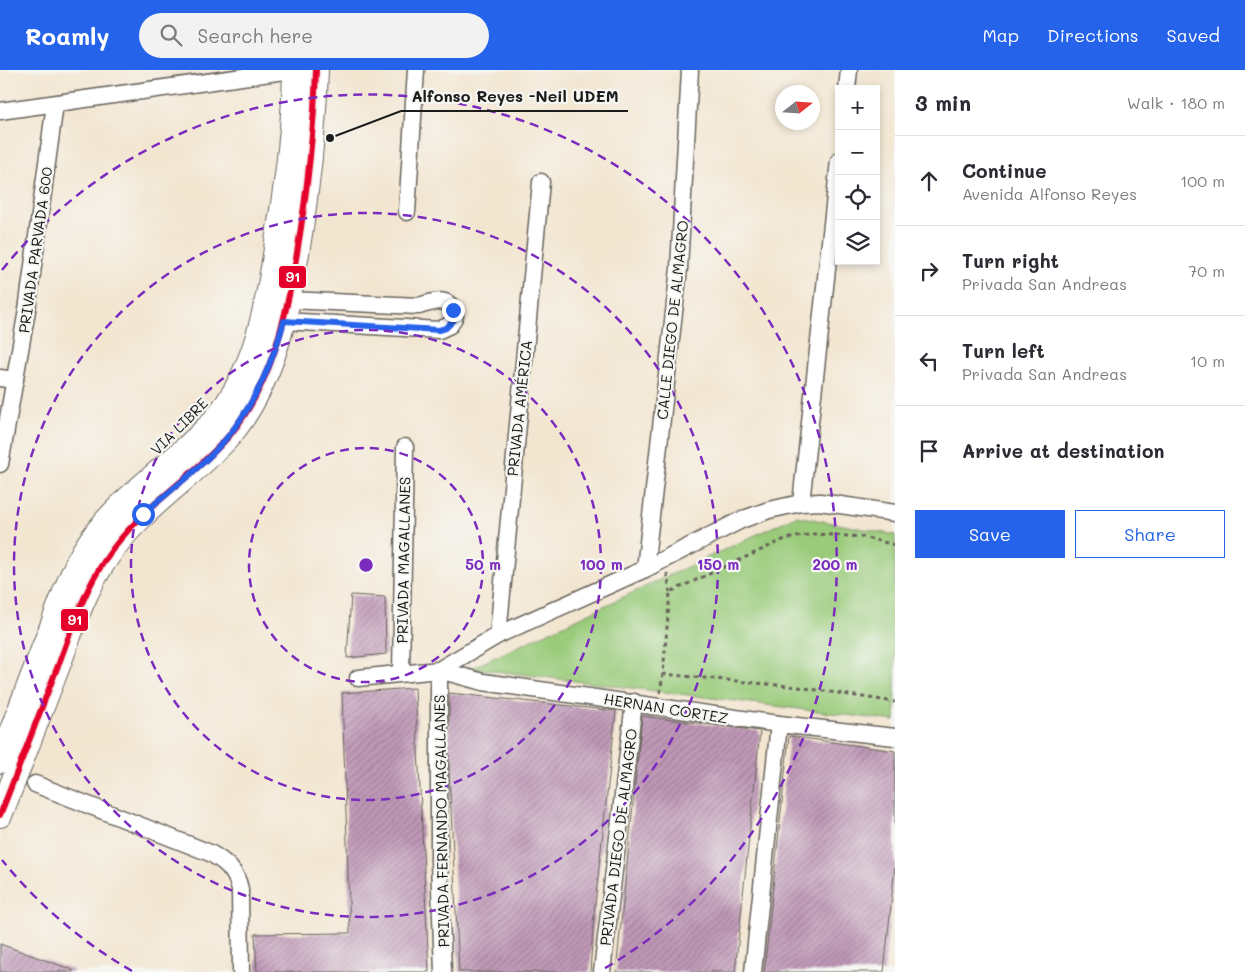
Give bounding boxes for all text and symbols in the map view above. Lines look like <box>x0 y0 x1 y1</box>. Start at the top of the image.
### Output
search box <box>139 13 489 58</box>
text: Roamly <box>25 20 109 51</box>
icon: search <box>157 21 185 49</box>
text: Search here <box>197 23 313 48</box>
text: Map <box>982 23 1019 47</box>
text: Directions <box>1047 23 1139 47</box>
text: Saved <box>1167 23 1220 47</box>
callout: Alfonso Reyes -Neil UDEM <box>401 80 628 111</box>
text: Alfonso Reyes -Neil UDEM <box>411 85 619 106</box>
north arrow <box>775 85 820 130</box>
map controls <box>835 85 880 265</box>
button: + <box>835 85 880 130</box>
text: 3 min <box>915 89 971 116</box>
text: Walk · 180 m <box>1127 92 1225 113</box>
button: − <box>835 130 880 175</box>
text: Continue <box>962 158 1047 183</box>
street label: PRIVADA PARVADA 600 <box>13 166 57 334</box>
icon: ahead <box>915 167 943 195</box>
text: 100 m <box>1180 170 1225 191</box>
button: locate <box>835 175 880 220</box>
text: Avenida Alfonso Reyes <box>962 183 1137 204</box>
street label: CALLE DIEGO DE ALMAGRO <box>652 219 692 421</box>
button: layers <box>835 220 880 265</box>
text: Turn right <box>962 248 1059 273</box>
icon: right <box>915 257 943 285</box>
text: 70 m <box>1188 260 1225 281</box>
line badge: 91 <box>278 265 307 289</box>
text: 91 <box>286 267 300 286</box>
text: Privada San Andreas <box>962 273 1127 294</box>
route end <box>442 299 465 322</box>
text: Turn left <box>962 338 1045 363</box>
street label: PRIVADA AMÉRICA <box>502 339 536 477</box>
icon: left <box>915 347 943 375</box>
text: 10 m <box>1190 350 1225 371</box>
text: Privada San Andreas <box>962 363 1127 384</box>
street label: VIA LIBRE <box>146 393 212 459</box>
icon: arrive <box>915 437 943 465</box>
text: Arrive at destination <box>962 438 1165 463</box>
street label: PRIVADA MAGALLANES <box>392 476 414 644</box>
route start <box>132 503 155 526</box>
button: Save <box>915 510 1065 558</box>
button: Share <box>1075 510 1225 558</box>
text: 50 m <box>465 554 501 574</box>
text: 100 m <box>579 554 623 574</box>
text: 150 m <box>697 554 739 574</box>
text: 200 m <box>813 554 858 574</box>
centre of rings <box>357 556 375 574</box>
line badge: 91 <box>60 608 89 632</box>
text: 91 <box>68 610 82 629</box>
street label: HERNAN CORTEZ <box>602 688 730 728</box>
street label: PRIVADA FERNANDO MAGALLANES <box>429 694 453 948</box>
street label: PRIVADA DIEGO DE ALMAGRO <box>595 727 641 947</box>

